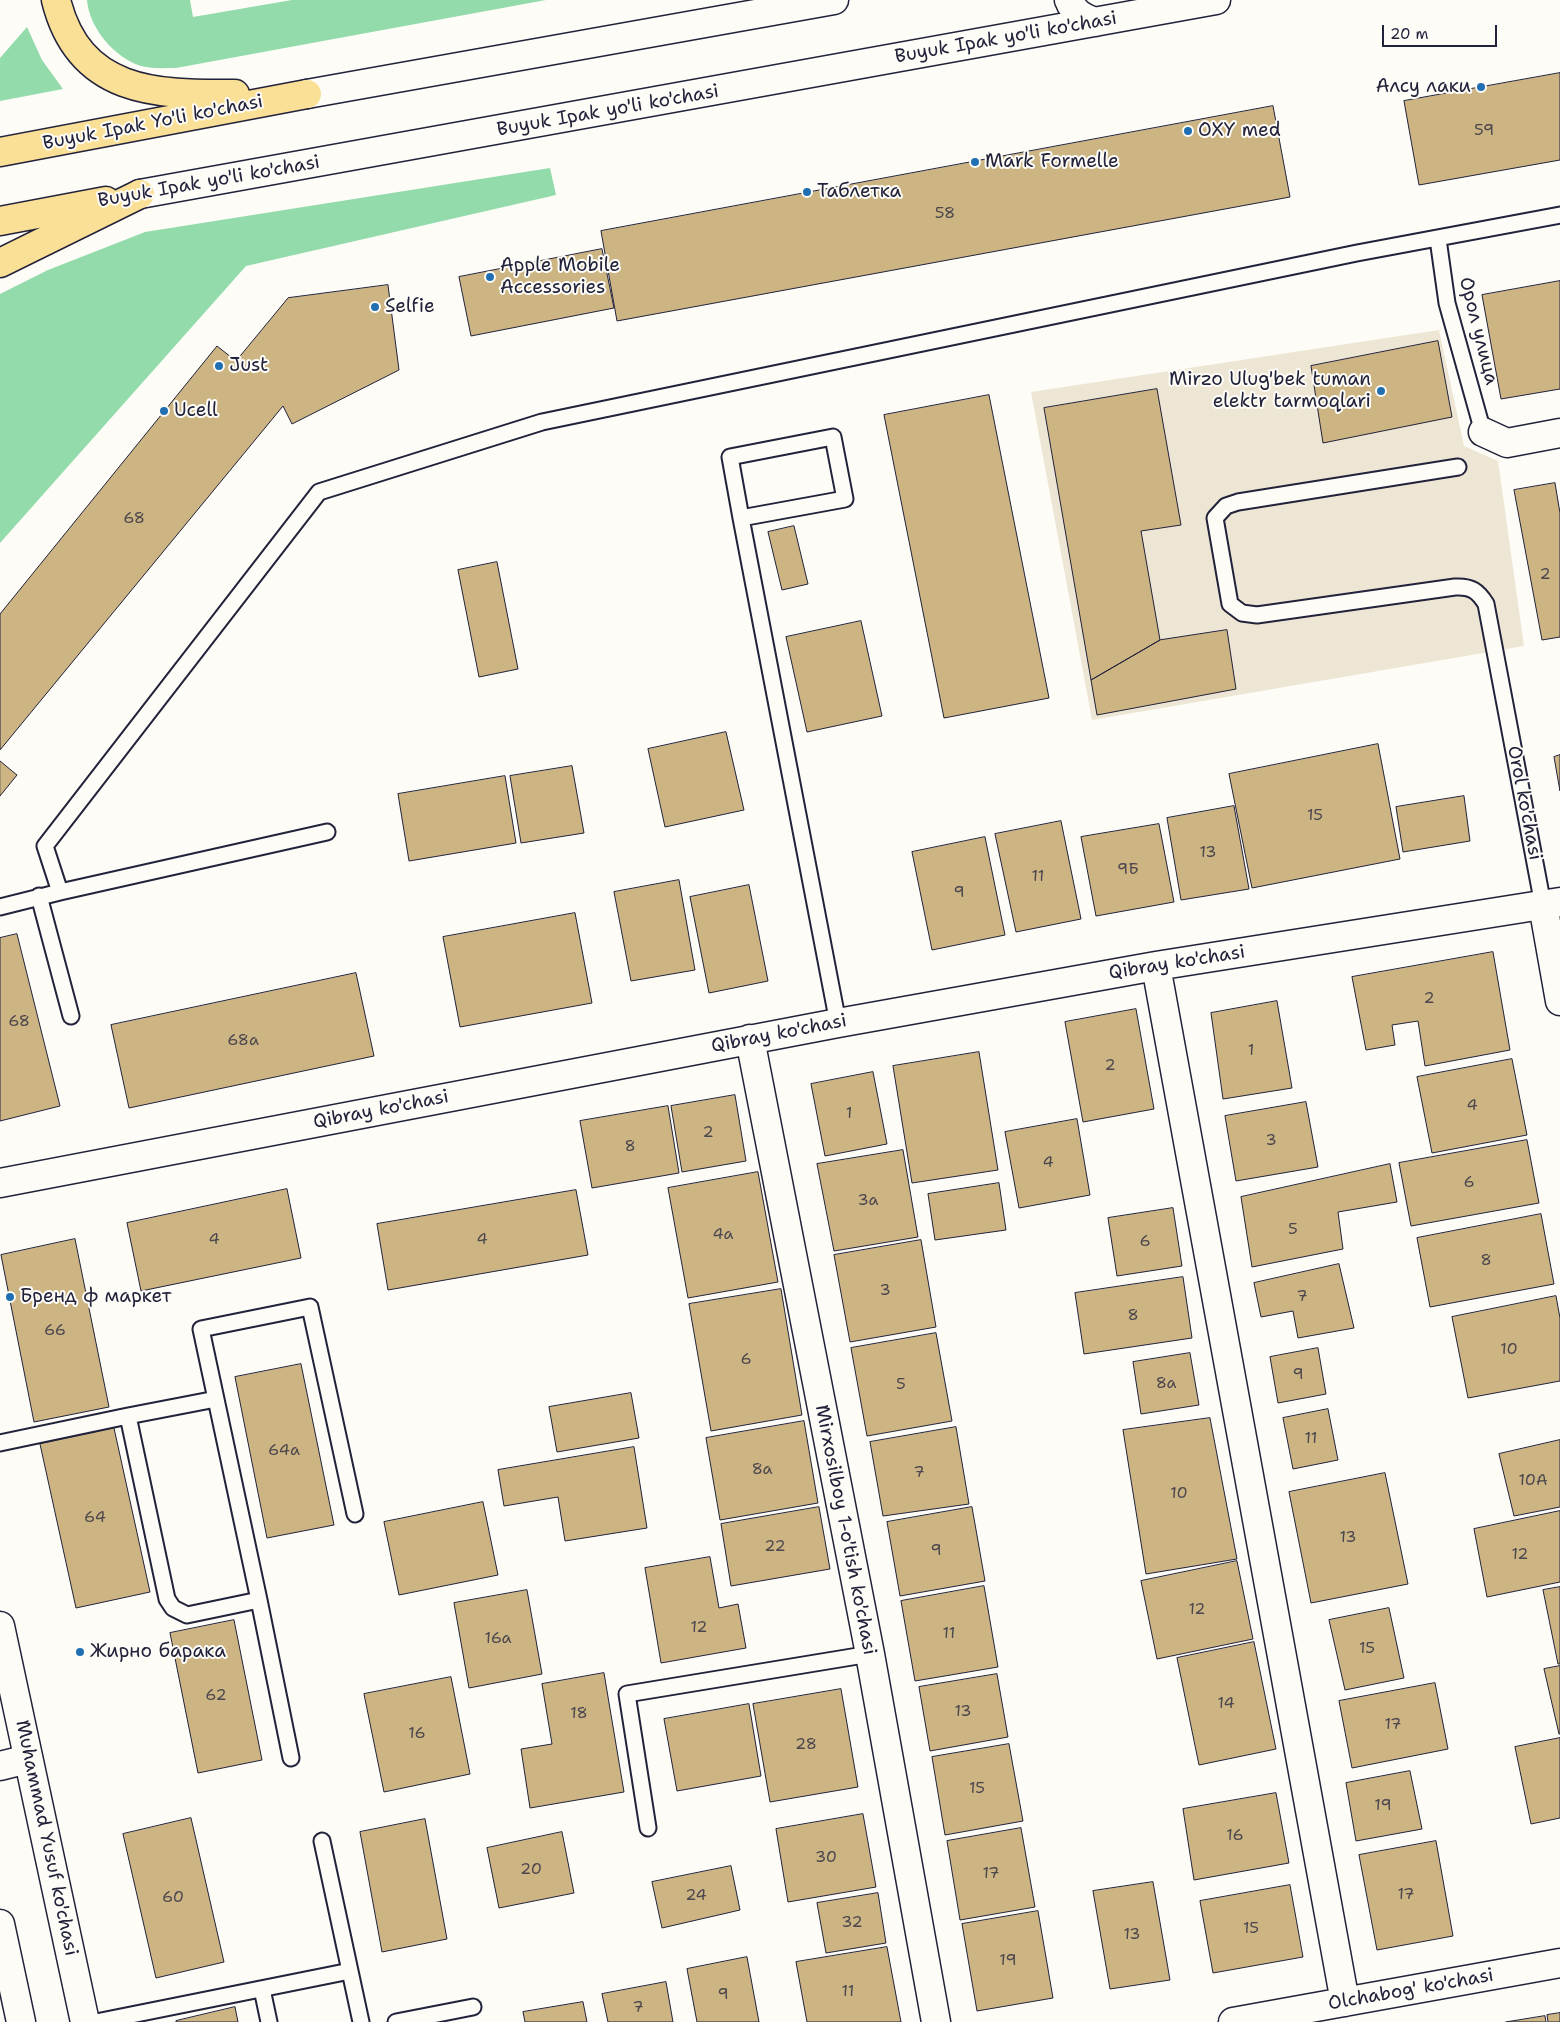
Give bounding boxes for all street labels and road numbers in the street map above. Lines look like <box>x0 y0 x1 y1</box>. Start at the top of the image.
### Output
street label: Buyuk Ipak yo'li ko'chasi <box>893 7 1119 69</box>
street label: Buyuk Ipak yo'li ko'chasi <box>495 80 721 142</box>
street label: Buyuk Ipak Yo'li ko'chasi <box>41 90 265 156</box>
street label: Buyuk Ipak yo'li ko'chasi <box>96 151 322 213</box>
street label: Орол улица <box>1454 275 1502 387</box>
street label: Orol ko'chasi <box>1502 744 1546 862</box>
street label: Qibray ko'chasi <box>1107 941 1247 985</box>
street label: Qibray ko'chasi <box>709 1010 849 1058</box>
street label: Qibray ko'chasi <box>311 1086 451 1134</box>
street label: Mirxosilboy 1-o'tish ko'chasi <box>810 1403 880 1657</box>
street label: Muhammad Yusuf ko'chasi <box>10 1718 82 1958</box>
street label: Olchabog' ko'chasi <box>1326 1964 1496 2016</box>

